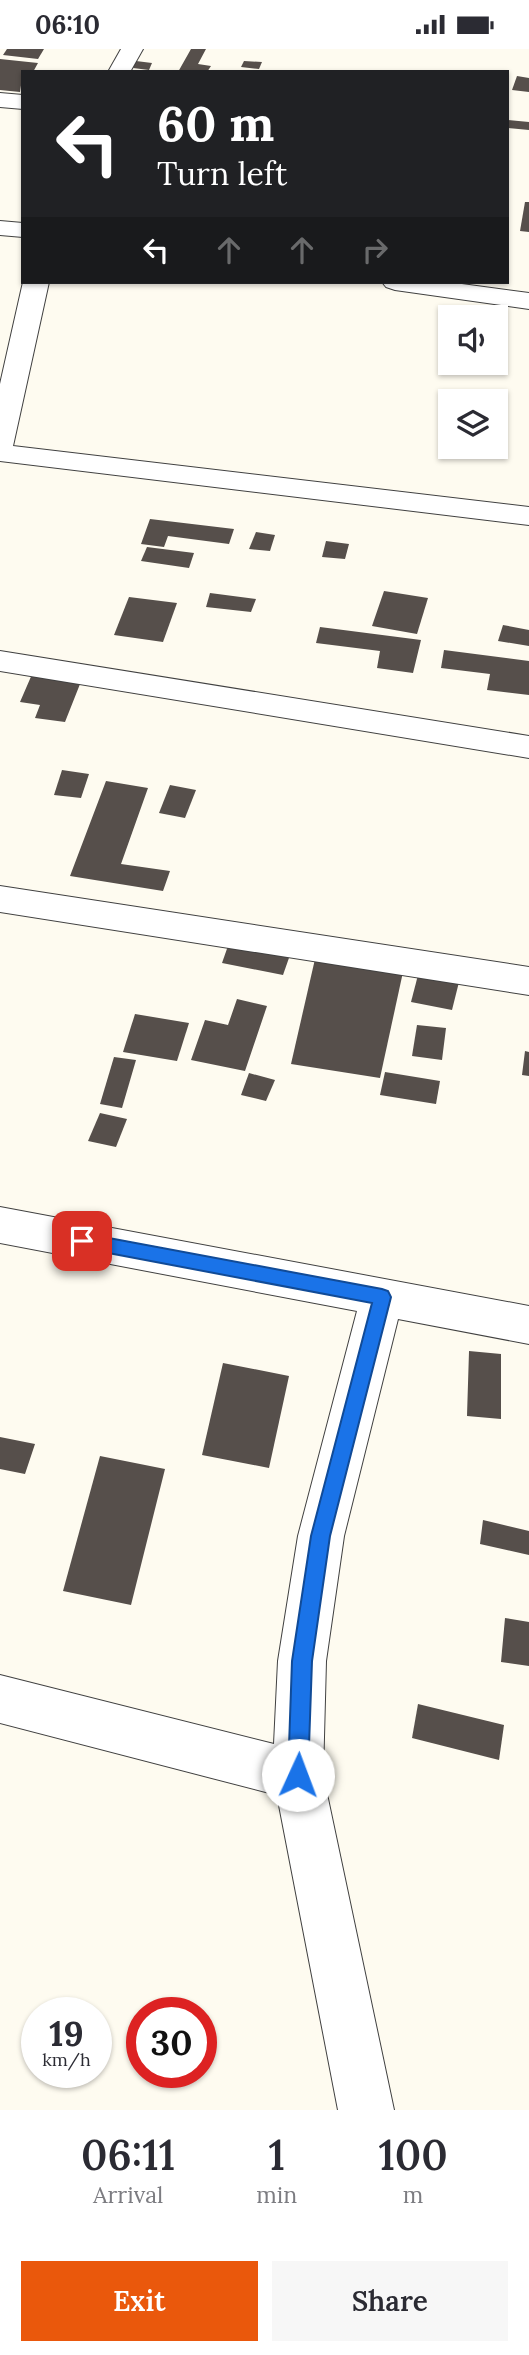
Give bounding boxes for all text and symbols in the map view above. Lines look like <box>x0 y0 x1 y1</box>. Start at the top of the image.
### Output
text: 06:10 <box>35 8 100 41</box>
text: 60 m <box>157 92 274 154</box>
icon: left <box>42 98 133 189</box>
text: Turn left <box>157 153 287 194</box>
icon: left <box>137 231 175 269</box>
icon: ahead <box>210 231 248 269</box>
icon: ahead <box>283 231 321 269</box>
icon: right <box>356 231 394 269</box>
map controls <box>438 305 508 459</box>
button: sound <box>438 305 508 375</box>
button: layers <box>438 389 508 459</box>
pin <box>52 1211 112 1271</box>
icon: arrive <box>63 1222 101 1260</box>
position arrow <box>261 1738 335 1812</box>
speed limit sign: 30 <box>126 1997 217 2088</box>
text: 19 <box>49 2011 84 2056</box>
text: km/h <box>42 2048 91 2071</box>
text: 06:11 <box>81 2128 175 2182</box>
text: 1 <box>269 2128 285 2182</box>
text: 100 <box>378 2128 448 2182</box>
text: Arrival <box>93 2180 163 2209</box>
text: min <box>256 2180 297 2209</box>
text: m <box>403 2180 423 2209</box>
button: Exit <box>21 2261 258 2341</box>
button: Share <box>272 2261 508 2341</box>

